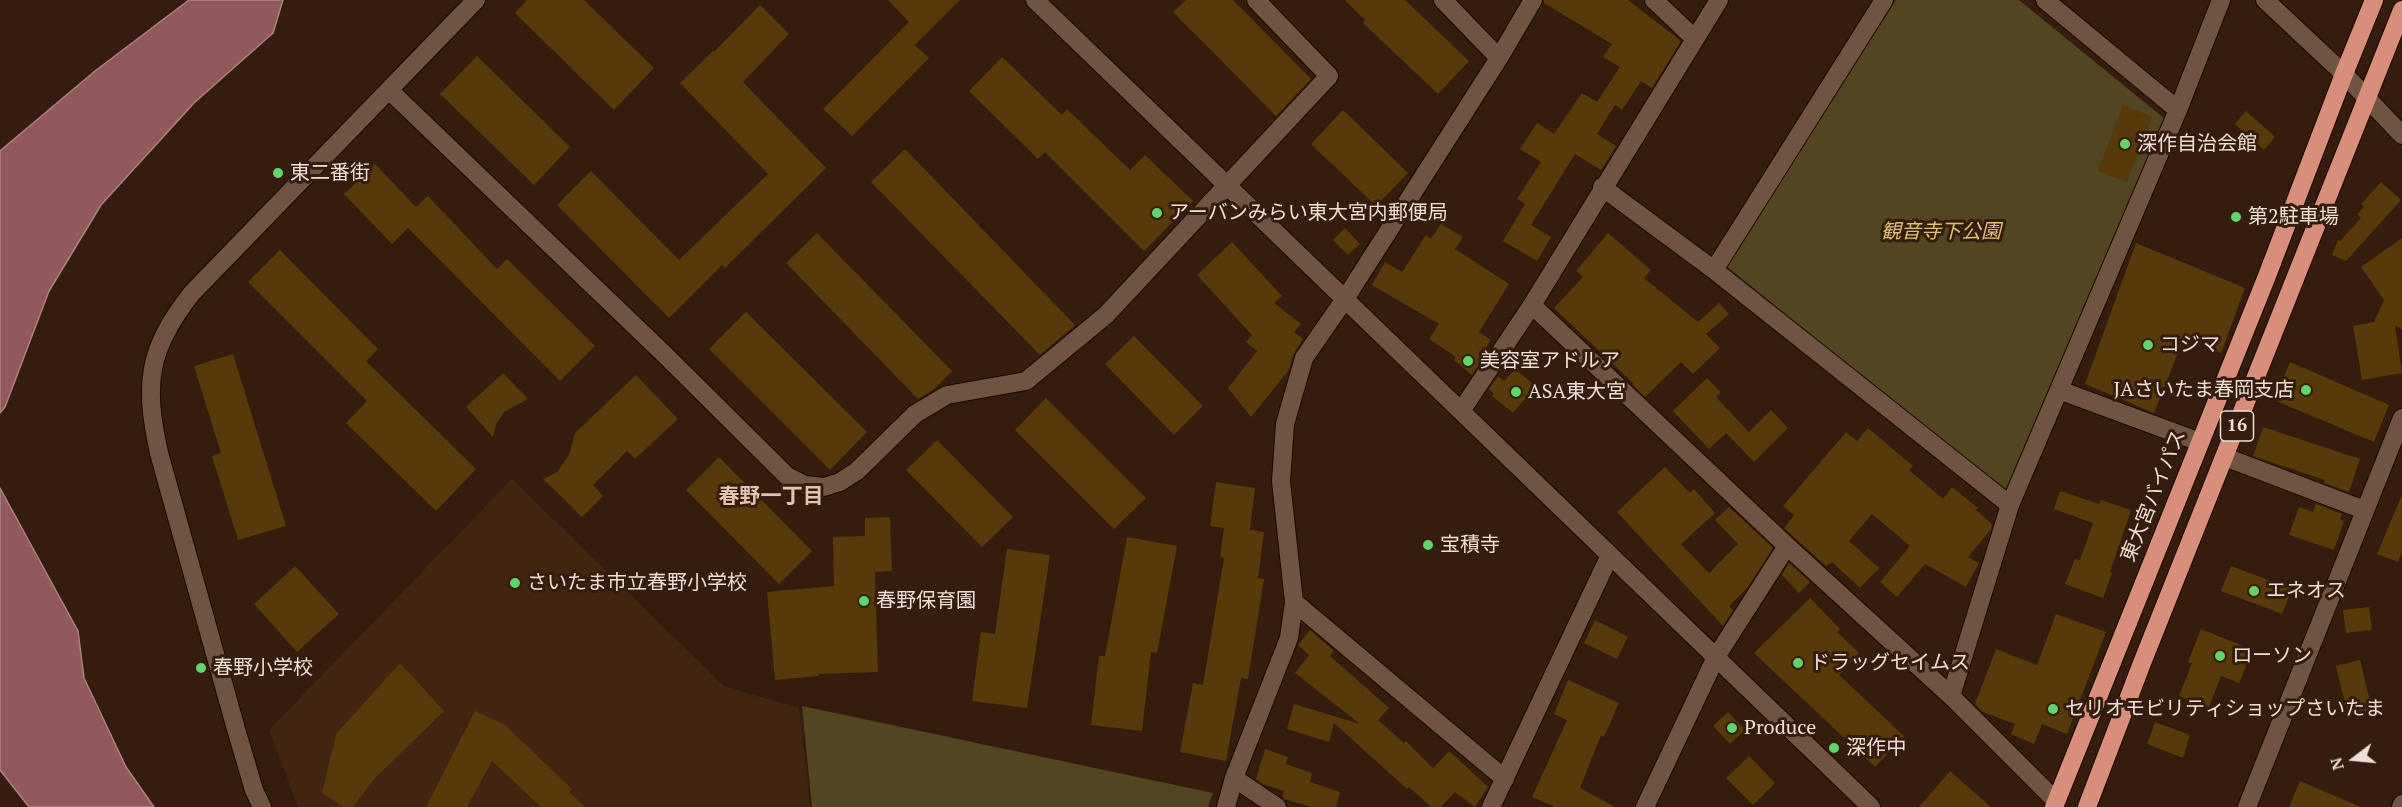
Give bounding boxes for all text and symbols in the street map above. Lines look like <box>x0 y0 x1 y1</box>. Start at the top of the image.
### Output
place label: 深作自治会館 <box>2137 132 2257 156</box>
marker: 深作自治会館 <box>2118 137 2132 151</box>
place label: 東二番街 <box>290 161 370 185</box>
marker: 東二番街 <box>271 166 285 180</box>
place label: アーバンみらい東大宮内郵便局 <box>1169 201 1448 225</box>
place label: 第2駐車場 <box>2248 205 2339 229</box>
marker: アーバンみらい東大宮内郵便局 <box>1150 206 1164 220</box>
marker: 第2駐車場 <box>2229 210 2243 224</box>
park label: 観音寺下公園 <box>1881 220 2001 244</box>
place label: コジマ <box>2160 333 2220 357</box>
marker: コジマ <box>2141 338 2155 352</box>
place label: 美容室アドルア <box>1480 349 1620 373</box>
marker: 美容室アドルア <box>1461 354 1475 368</box>
place label: JAさいたま春岡支店 <box>2114 378 2294 402</box>
place label: ASA東大宮 <box>1528 380 1626 404</box>
marker: JAさいたま春岡支店 <box>2299 383 2313 397</box>
marker: ASA東大宮 <box>1509 385 1523 399</box>
road number: 16 <box>2220 411 2254 441</box>
street label: 東大宮バイパス <box>2117 427 2191 565</box>
district label: 春野一丁目 <box>719 484 823 510</box>
place label: 宝積寺 <box>1440 533 1500 557</box>
marker: 宝積寺 <box>1421 538 1435 552</box>
place label: さいたま市立春野小学校 <box>527 571 747 595</box>
marker: さいたま市立春野小学校 <box>508 576 522 590</box>
place label: エネオス <box>2266 579 2346 603</box>
marker: エネオス <box>2247 584 2261 598</box>
place label: 春野保育園 <box>876 589 976 613</box>
marker: 春野保育園 <box>857 594 871 608</box>
place label: ローソン <box>2232 644 2312 668</box>
marker: ローソン <box>2213 649 2227 663</box>
place label: ドラッグセイムス <box>1810 651 1970 675</box>
place label: 春野小学校 <box>213 656 313 680</box>
marker: ドラッグセイムス <box>1791 656 1805 670</box>
marker: 春野小学校 <box>194 661 208 675</box>
place label: セリオモビリティショップさいたま <box>2065 697 2385 721</box>
marker: セリオモビリティショップさいたま <box>2046 702 2060 716</box>
place label: Produce <box>1744 716 1816 740</box>
marker: Produce <box>1725 721 1739 735</box>
north arrow <box>2324 729 2384 789</box>
place label: 深作中 <box>1846 736 1906 760</box>
marker: 深作中 <box>1827 741 1841 755</box>
text: N <box>2324 755 2349 773</box>

